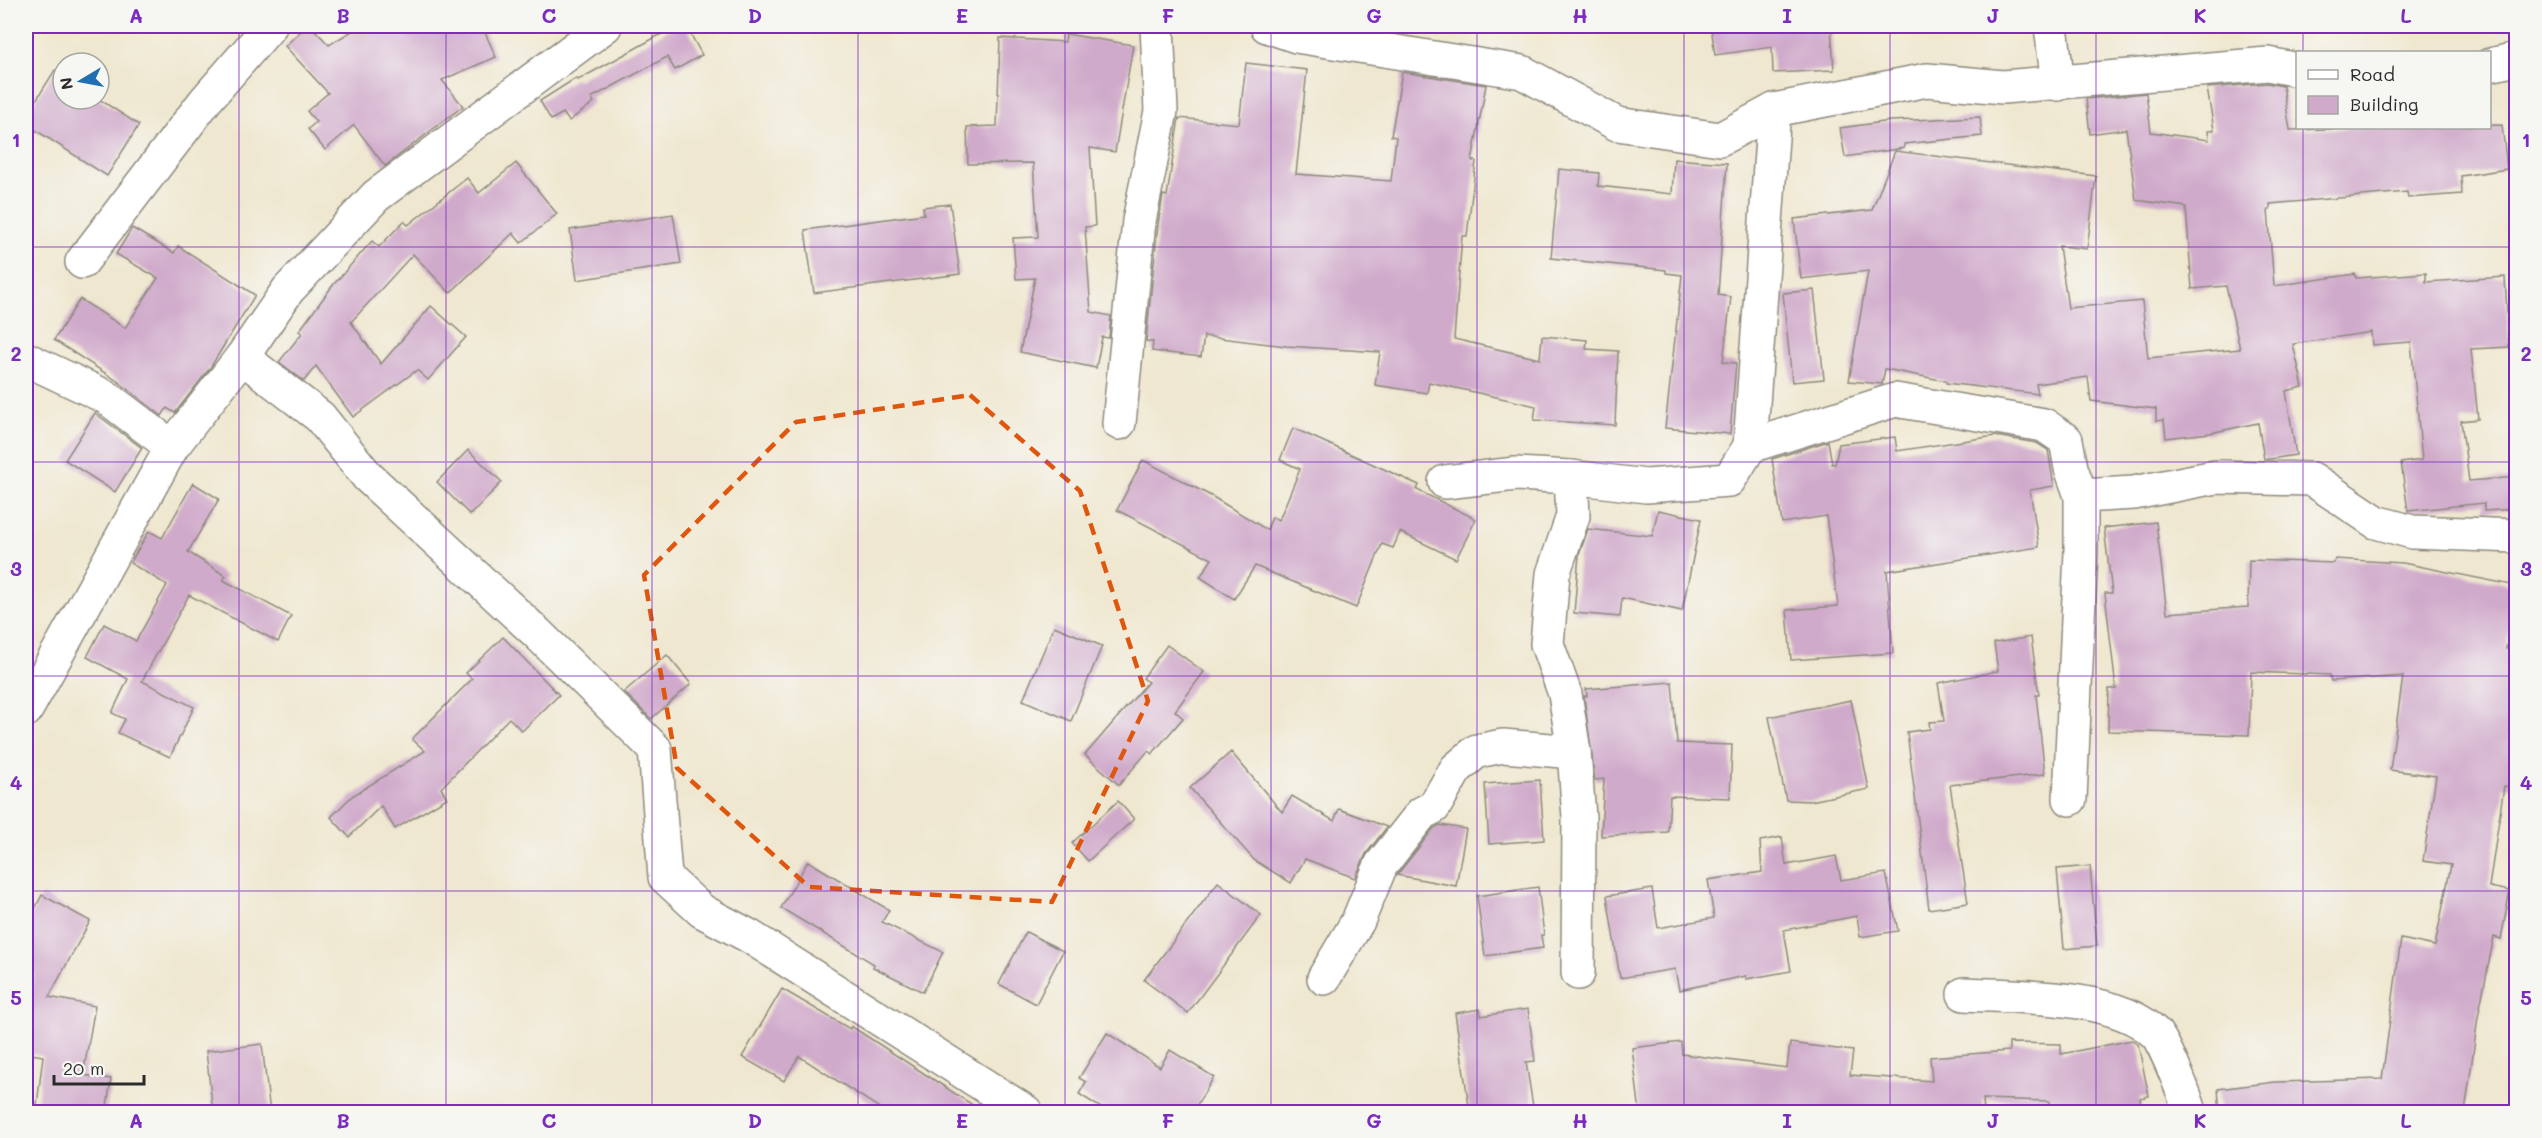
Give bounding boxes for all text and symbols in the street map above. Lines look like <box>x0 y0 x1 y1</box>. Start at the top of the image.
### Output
text: A <box>129 2 143 28</box>
text: B <box>336 2 350 28</box>
text: C <box>542 2 557 28</box>
text: D <box>748 2 762 28</box>
text: E <box>956 2 968 28</box>
text: F <box>1162 2 1175 28</box>
text: G <box>1366 2 1382 28</box>
text: H <box>1572 2 1588 28</box>
text: I <box>1782 2 1792 28</box>
text: J <box>1986 2 2000 28</box>
text: K <box>2193 2 2207 28</box>
text: L <box>2400 2 2412 28</box>
north arrow <box>51 51 111 111</box>
legend <box>2296 51 2491 129</box>
text: Road <box>2350 62 2395 86</box>
text: N <box>54 76 77 92</box>
text: Building <box>2350 92 2418 116</box>
text: 1 <box>12 126 20 152</box>
text: 1 <box>2522 126 2530 152</box>
text: 2 <box>10 340 22 366</box>
text: 2 <box>2520 340 2532 366</box>
text: 3 <box>10 555 22 581</box>
text: 3 <box>2520 555 2532 581</box>
text: 4 <box>10 769 23 795</box>
text: 4 <box>2520 769 2533 795</box>
text: 5 <box>10 984 22 1010</box>
text: 5 <box>2520 984 2532 1010</box>
scale bar <box>54 1048 144 1086</box>
text: 20 m <box>63 1056 104 1080</box>
text: A <box>129 1107 143 1133</box>
text: B <box>336 1107 350 1133</box>
text: C <box>542 1107 557 1133</box>
text: D <box>748 1107 762 1133</box>
text: E <box>956 1107 968 1133</box>
text: F <box>1162 1107 1175 1133</box>
text: G <box>1366 1107 1382 1133</box>
text: H <box>1572 1107 1588 1133</box>
text: I <box>1782 1107 1792 1133</box>
text: J <box>1986 1107 2000 1133</box>
text: K <box>2193 1107 2207 1133</box>
text: L <box>2400 1107 2412 1133</box>

